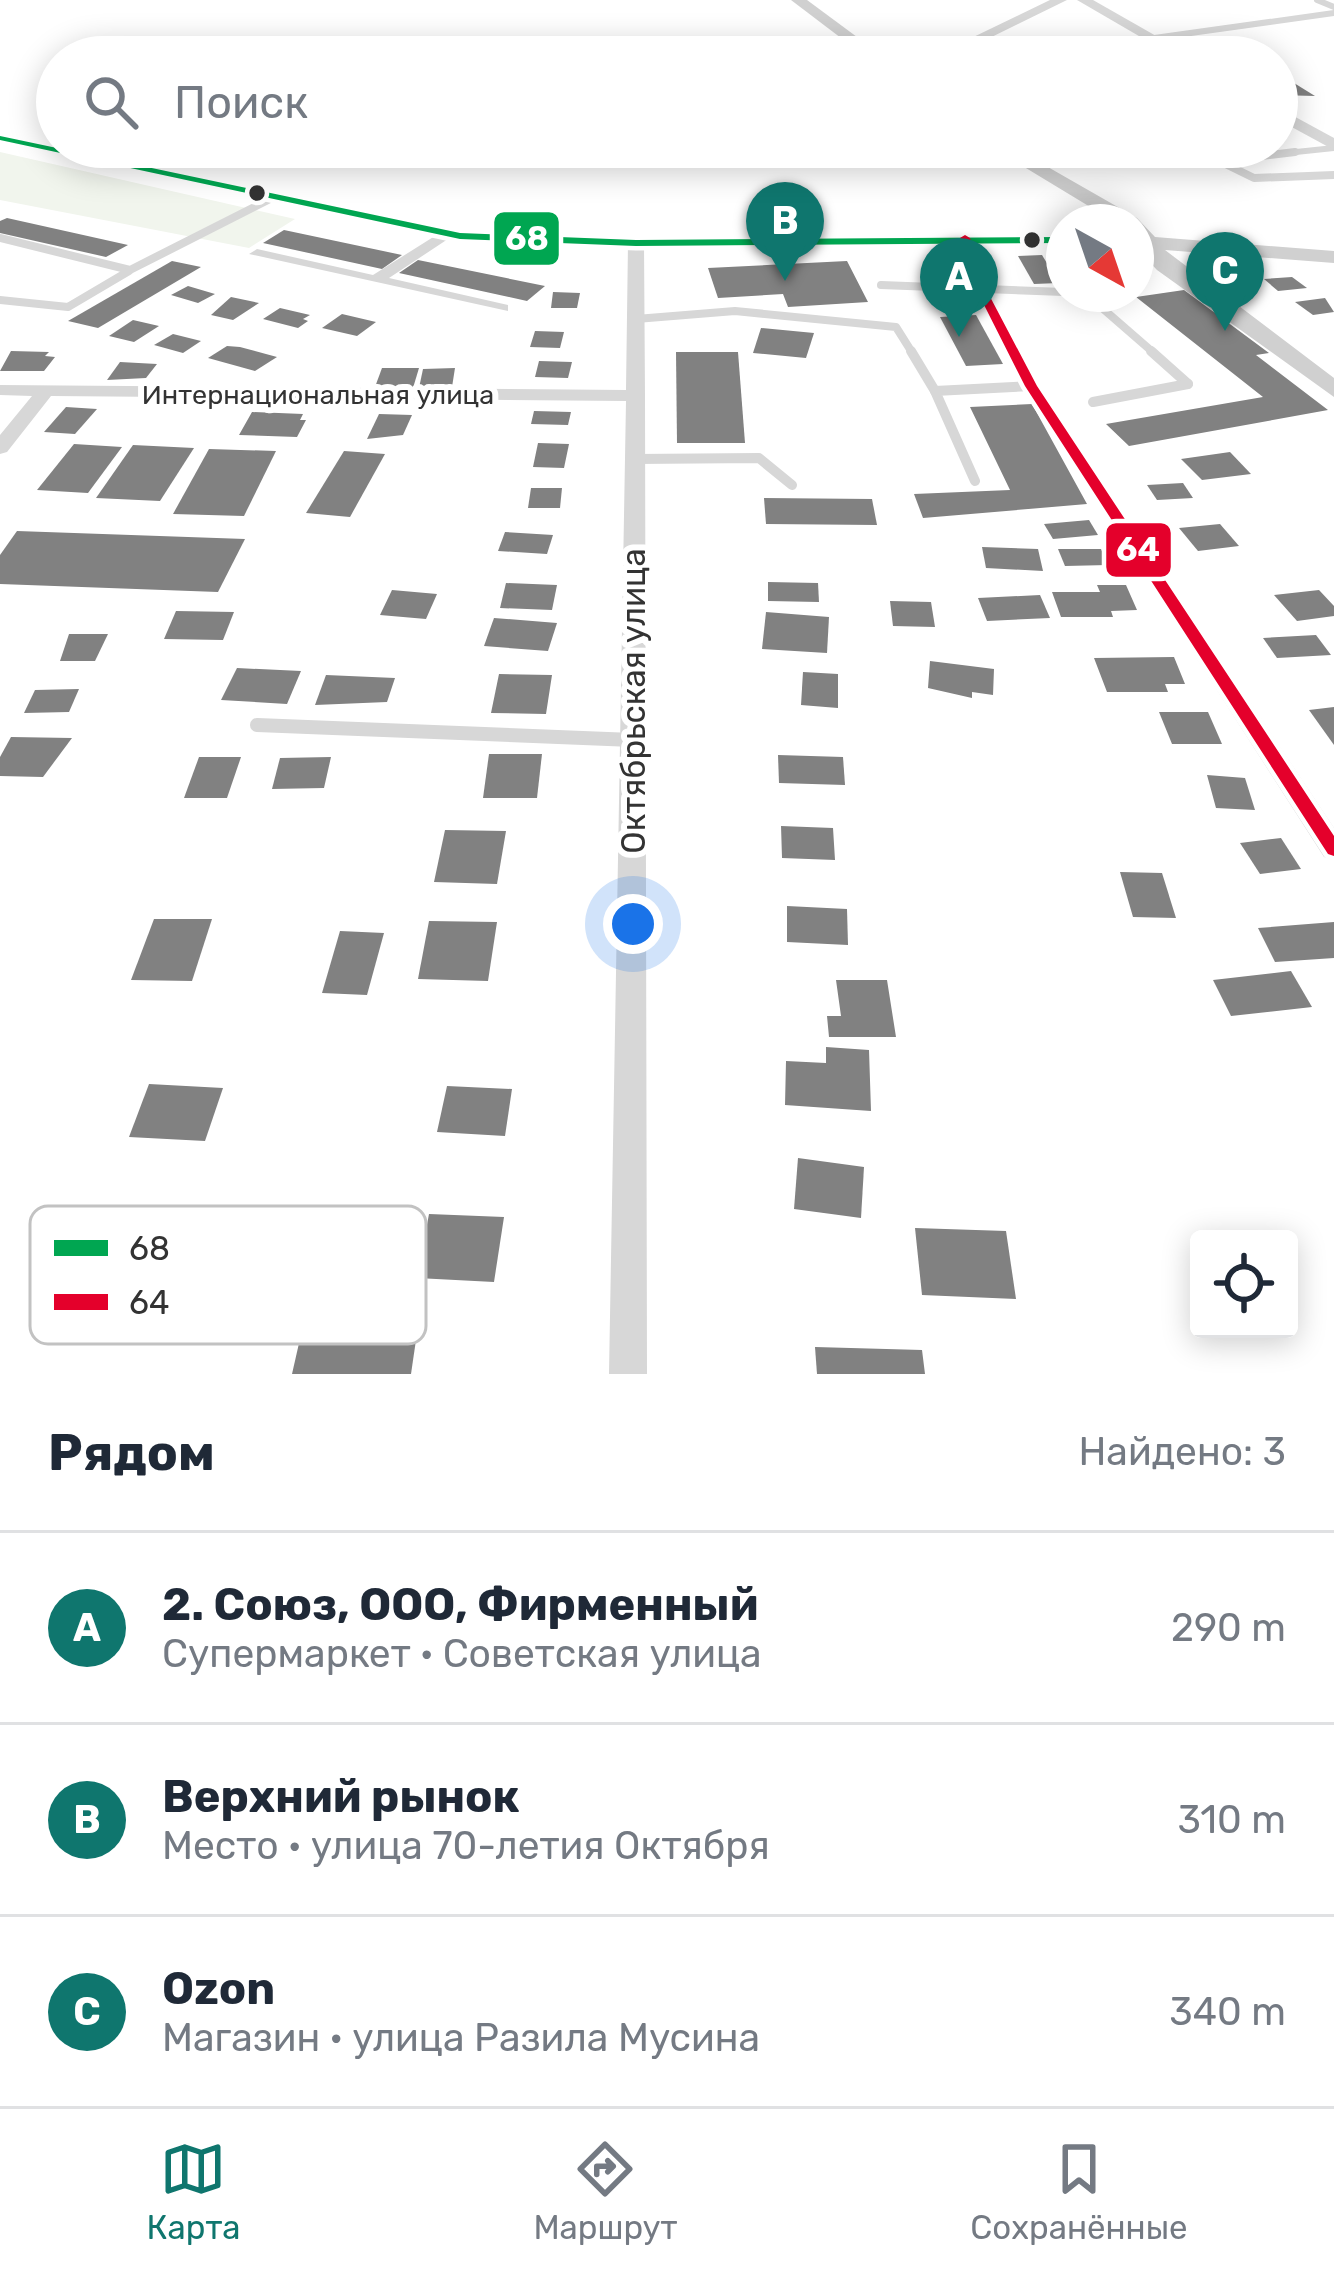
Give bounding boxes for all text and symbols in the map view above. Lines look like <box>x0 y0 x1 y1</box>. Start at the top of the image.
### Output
search box <box>36 36 1298 168</box>
icon: search <box>78 69 144 135</box>
text: Поиск <box>174 76 308 129</box>
unlabelled marker <box>246 182 268 204</box>
pin: B <box>746 182 824 281</box>
north arrow <box>1046 204 1154 312</box>
line badge: 68 <box>492 210 561 267</box>
text: 68 <box>505 219 549 258</box>
unlabelled marker <box>1021 229 1043 251</box>
pin: C <box>1186 232 1264 331</box>
pin: A <box>920 238 998 337</box>
street label: Интернациональная улица <box>142 379 494 411</box>
line badge: 64 <box>1104 521 1173 579</box>
text: 64 <box>1116 530 1160 569</box>
street label: Октябрьская улица <box>614 548 653 854</box>
your location <box>603 894 663 954</box>
legend <box>30 1206 426 1344</box>
text: 68 <box>129 1229 170 1268</box>
map controls <box>1190 1230 1298 1338</box>
button: locate <box>1190 1230 1298 1338</box>
text: 64 <box>129 1283 169 1322</box>
text: Рядом <box>48 1422 215 1483</box>
text: Найдено: 3 <box>1079 1429 1286 1475</box>
text: 2. Союз, ООО, Фирменный <box>162 1578 758 1631</box>
text: A <box>73 1605 101 1651</box>
text: 290 m <box>1171 1605 1286 1651</box>
text: Супермаркет · Советская улица <box>162 1631 762 1677</box>
text: Верхний рынок <box>162 1770 520 1823</box>
text: B <box>73 1797 101 1843</box>
text: 310 m <box>1178 1797 1286 1843</box>
text: Место · улица 70-летия Октября <box>162 1823 770 1869</box>
text: Ozon <box>162 1962 275 2015</box>
text: C <box>73 1989 101 2035</box>
text: 340 m <box>1169 1989 1286 2035</box>
text: Магазин · улица Разила Мусина <box>162 2015 760 2061</box>
tab: Карта <box>146 2136 241 2247</box>
tab: Маршрут <box>533 2136 677 2247</box>
tab: Сохранённые <box>970 2136 1188 2247</box>

